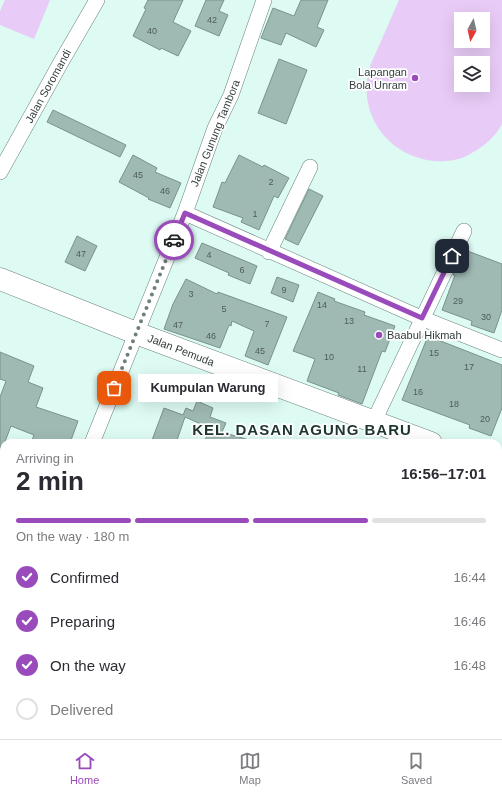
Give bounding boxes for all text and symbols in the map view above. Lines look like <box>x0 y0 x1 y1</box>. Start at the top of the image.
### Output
north arrow <box>454 12 490 48</box>
map controls <box>454 12 490 92</box>
house number: 42 <box>207 15 217 25</box>
house number: 40 <box>147 26 157 36</box>
street label: Jalan Soromandi <box>23 47 73 125</box>
button: layers <box>454 56 490 92</box>
place label: Lapangan Bola Unram <box>349 66 407 91</box>
marker: Lapangan Bola Unram <box>410 73 420 83</box>
street label: Jalan Gunung Tambora <box>188 77 242 188</box>
house number: 45 <box>133 170 143 180</box>
house number: 2 <box>268 177 274 187</box>
house number: 46 <box>160 186 170 196</box>
house number: 1 <box>252 209 258 219</box>
courier <box>154 220 194 260</box>
icon: car <box>163 229 185 251</box>
pin <box>435 239 469 273</box>
icon: home <box>441 245 463 267</box>
house number: 47 <box>76 249 86 259</box>
house number: 4 <box>206 250 212 260</box>
house number: 6 <box>239 265 245 275</box>
house number: 9 <box>281 285 287 295</box>
house number: 3 <box>188 289 194 299</box>
house number: 29 <box>453 296 463 306</box>
house number: 14 <box>317 300 327 310</box>
house number: 5 <box>221 304 227 314</box>
house number: 30 <box>481 312 491 322</box>
house number: 13 <box>344 316 354 326</box>
house number: 7 <box>264 319 270 329</box>
house number: 47 <box>173 320 183 330</box>
place label: Baabul Hikmah <box>387 329 462 341</box>
marker: Baabul Hikmah <box>374 330 384 340</box>
house number: 46 <box>206 331 216 341</box>
street label: Jalan Pemuda <box>146 332 217 369</box>
house number: 45 <box>255 346 265 356</box>
house number: 15 <box>429 348 439 358</box>
house number: 10 <box>324 352 334 362</box>
house number: 17 <box>464 362 474 372</box>
house number: 11 <box>357 364 367 374</box>
pin <box>97 371 131 405</box>
callout: Kumpulan Warung <box>138 374 278 402</box>
icon: bag <box>103 377 125 399</box>
text: Kumpulan Warung <box>150 380 266 395</box>
house number: 16 <box>413 387 423 397</box>
house number: 18 <box>449 399 459 409</box>
house number: 20 <box>480 414 490 424</box>
district label: KEL. DASAN AGUNG BARU <box>192 421 412 438</box>
text: Arriving in <box>16 451 74 466</box>
text: 16:56–17:01 <box>401 465 486 482</box>
text: 2 min <box>16 466 84 496</box>
text: On the way · 180 m <box>16 529 129 544</box>
icon: check <box>16 566 38 588</box>
text: Confirmed <box>50 569 119 586</box>
text: 16:44 <box>453 570 486 585</box>
icon: check <box>16 610 38 632</box>
text: Preparing <box>50 613 115 630</box>
text: 16:46 <box>453 614 486 629</box>
icon: check <box>16 654 38 676</box>
text: On the way <box>50 657 126 674</box>
text: 16:48 <box>453 658 486 673</box>
text: Delivered <box>50 701 113 718</box>
tab: Home <box>70 750 99 786</box>
tab: Map <box>239 750 261 786</box>
tab: Saved <box>401 750 432 786</box>

